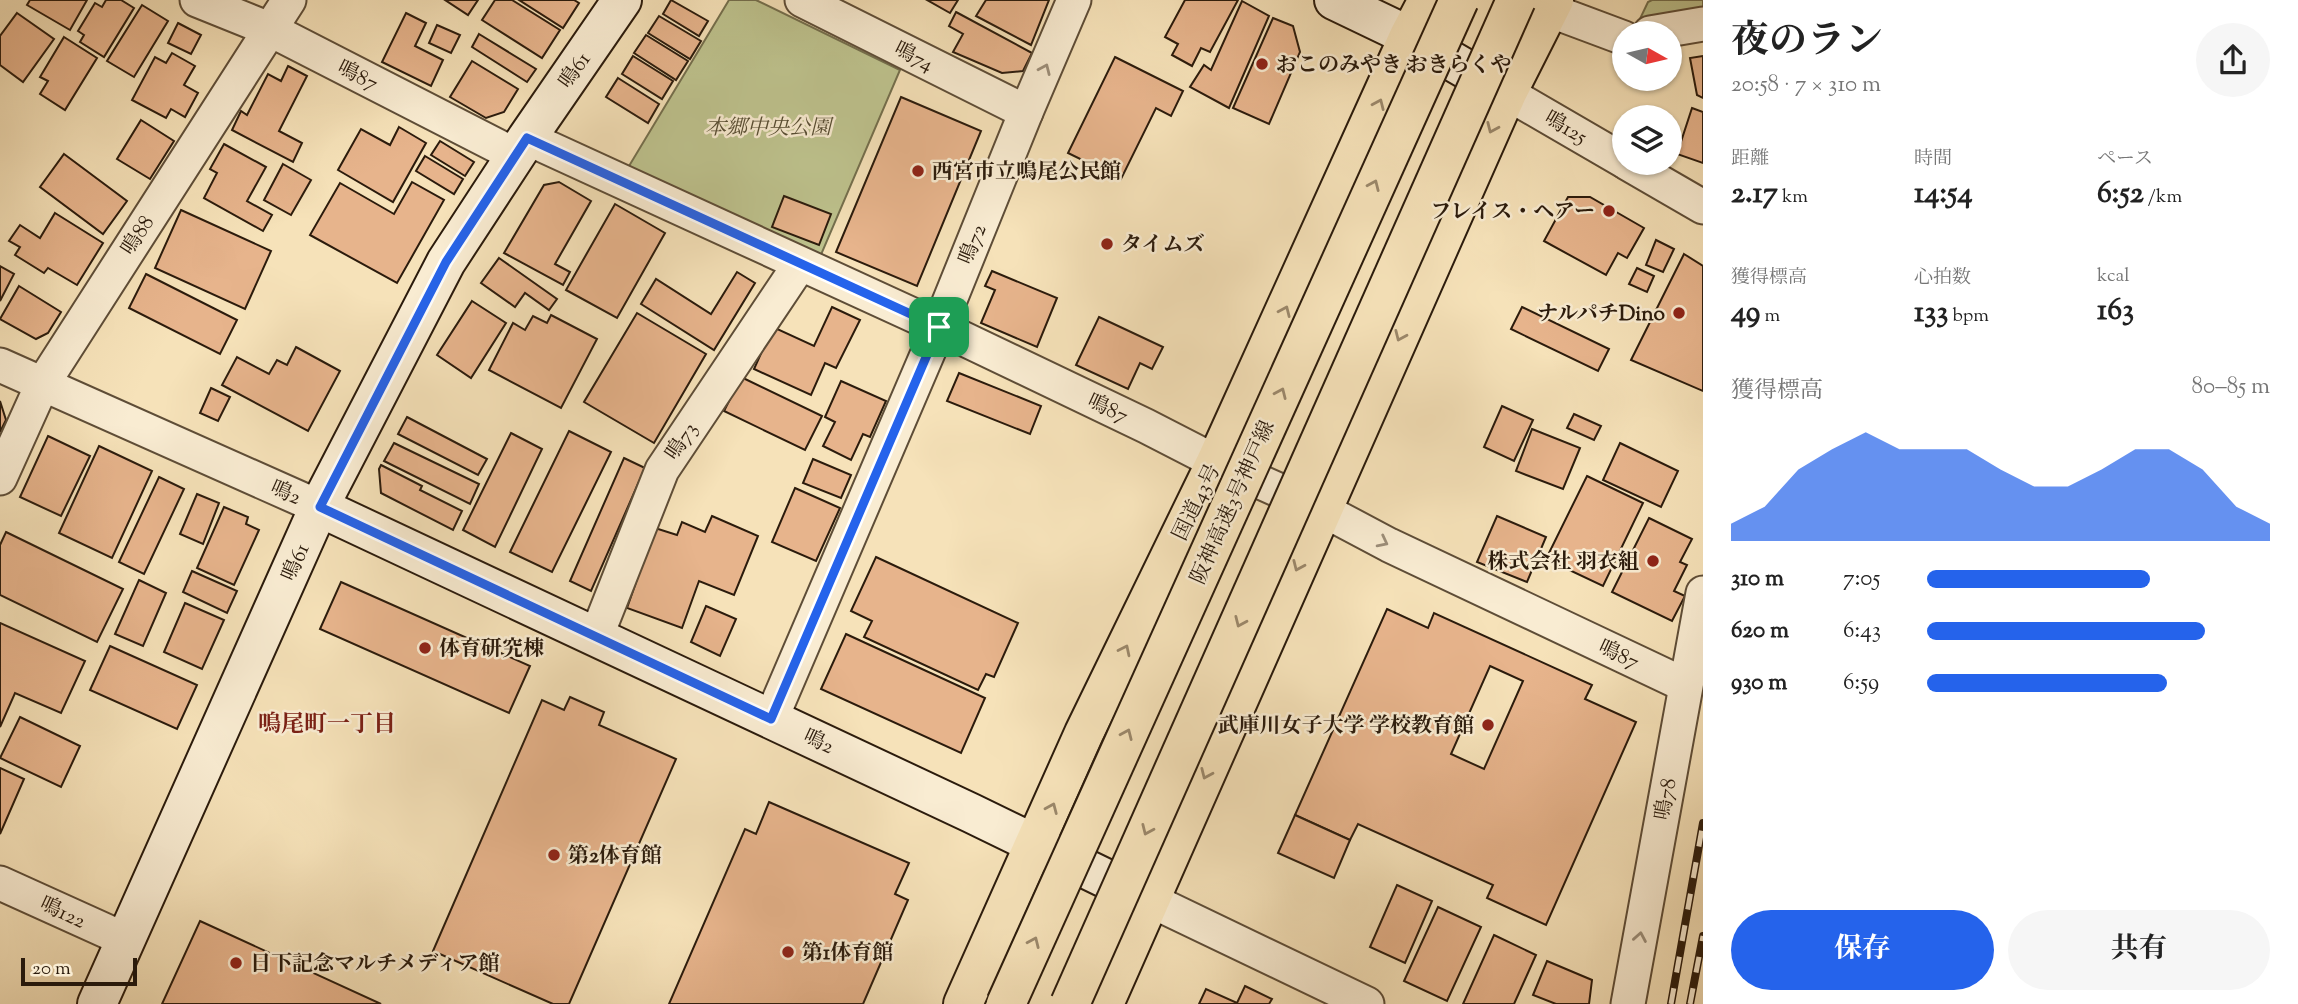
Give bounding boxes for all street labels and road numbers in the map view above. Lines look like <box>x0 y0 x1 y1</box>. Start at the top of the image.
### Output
street label: 鳴74 <box>888 35 938 80</box>
street label: 鳴61 <box>552 47 599 95</box>
street label: 鳴87 <box>332 54 383 100</box>
street label: 鳴125 <box>1538 104 1592 153</box>
street label: 鳴88 <box>115 210 163 262</box>
street label: 鳴72 <box>952 220 996 269</box>
street label: 鳴87 <box>1082 387 1133 432</box>
street label: 阪神高速3号神戸線 <box>1184 416 1283 590</box>
street label: 鳴73 <box>659 417 706 467</box>
street label: 国道43号 <box>1166 459 1229 546</box>
street label: 鳴2 <box>265 474 306 514</box>
street label: 鳴61 <box>275 539 318 586</box>
street label: 鳴87 <box>1593 633 1644 678</box>
street label: 鳴2 <box>798 723 839 763</box>
street label: 鳴78 <box>1649 776 1685 823</box>
street label: 鳴122 <box>34 890 90 938</box>

